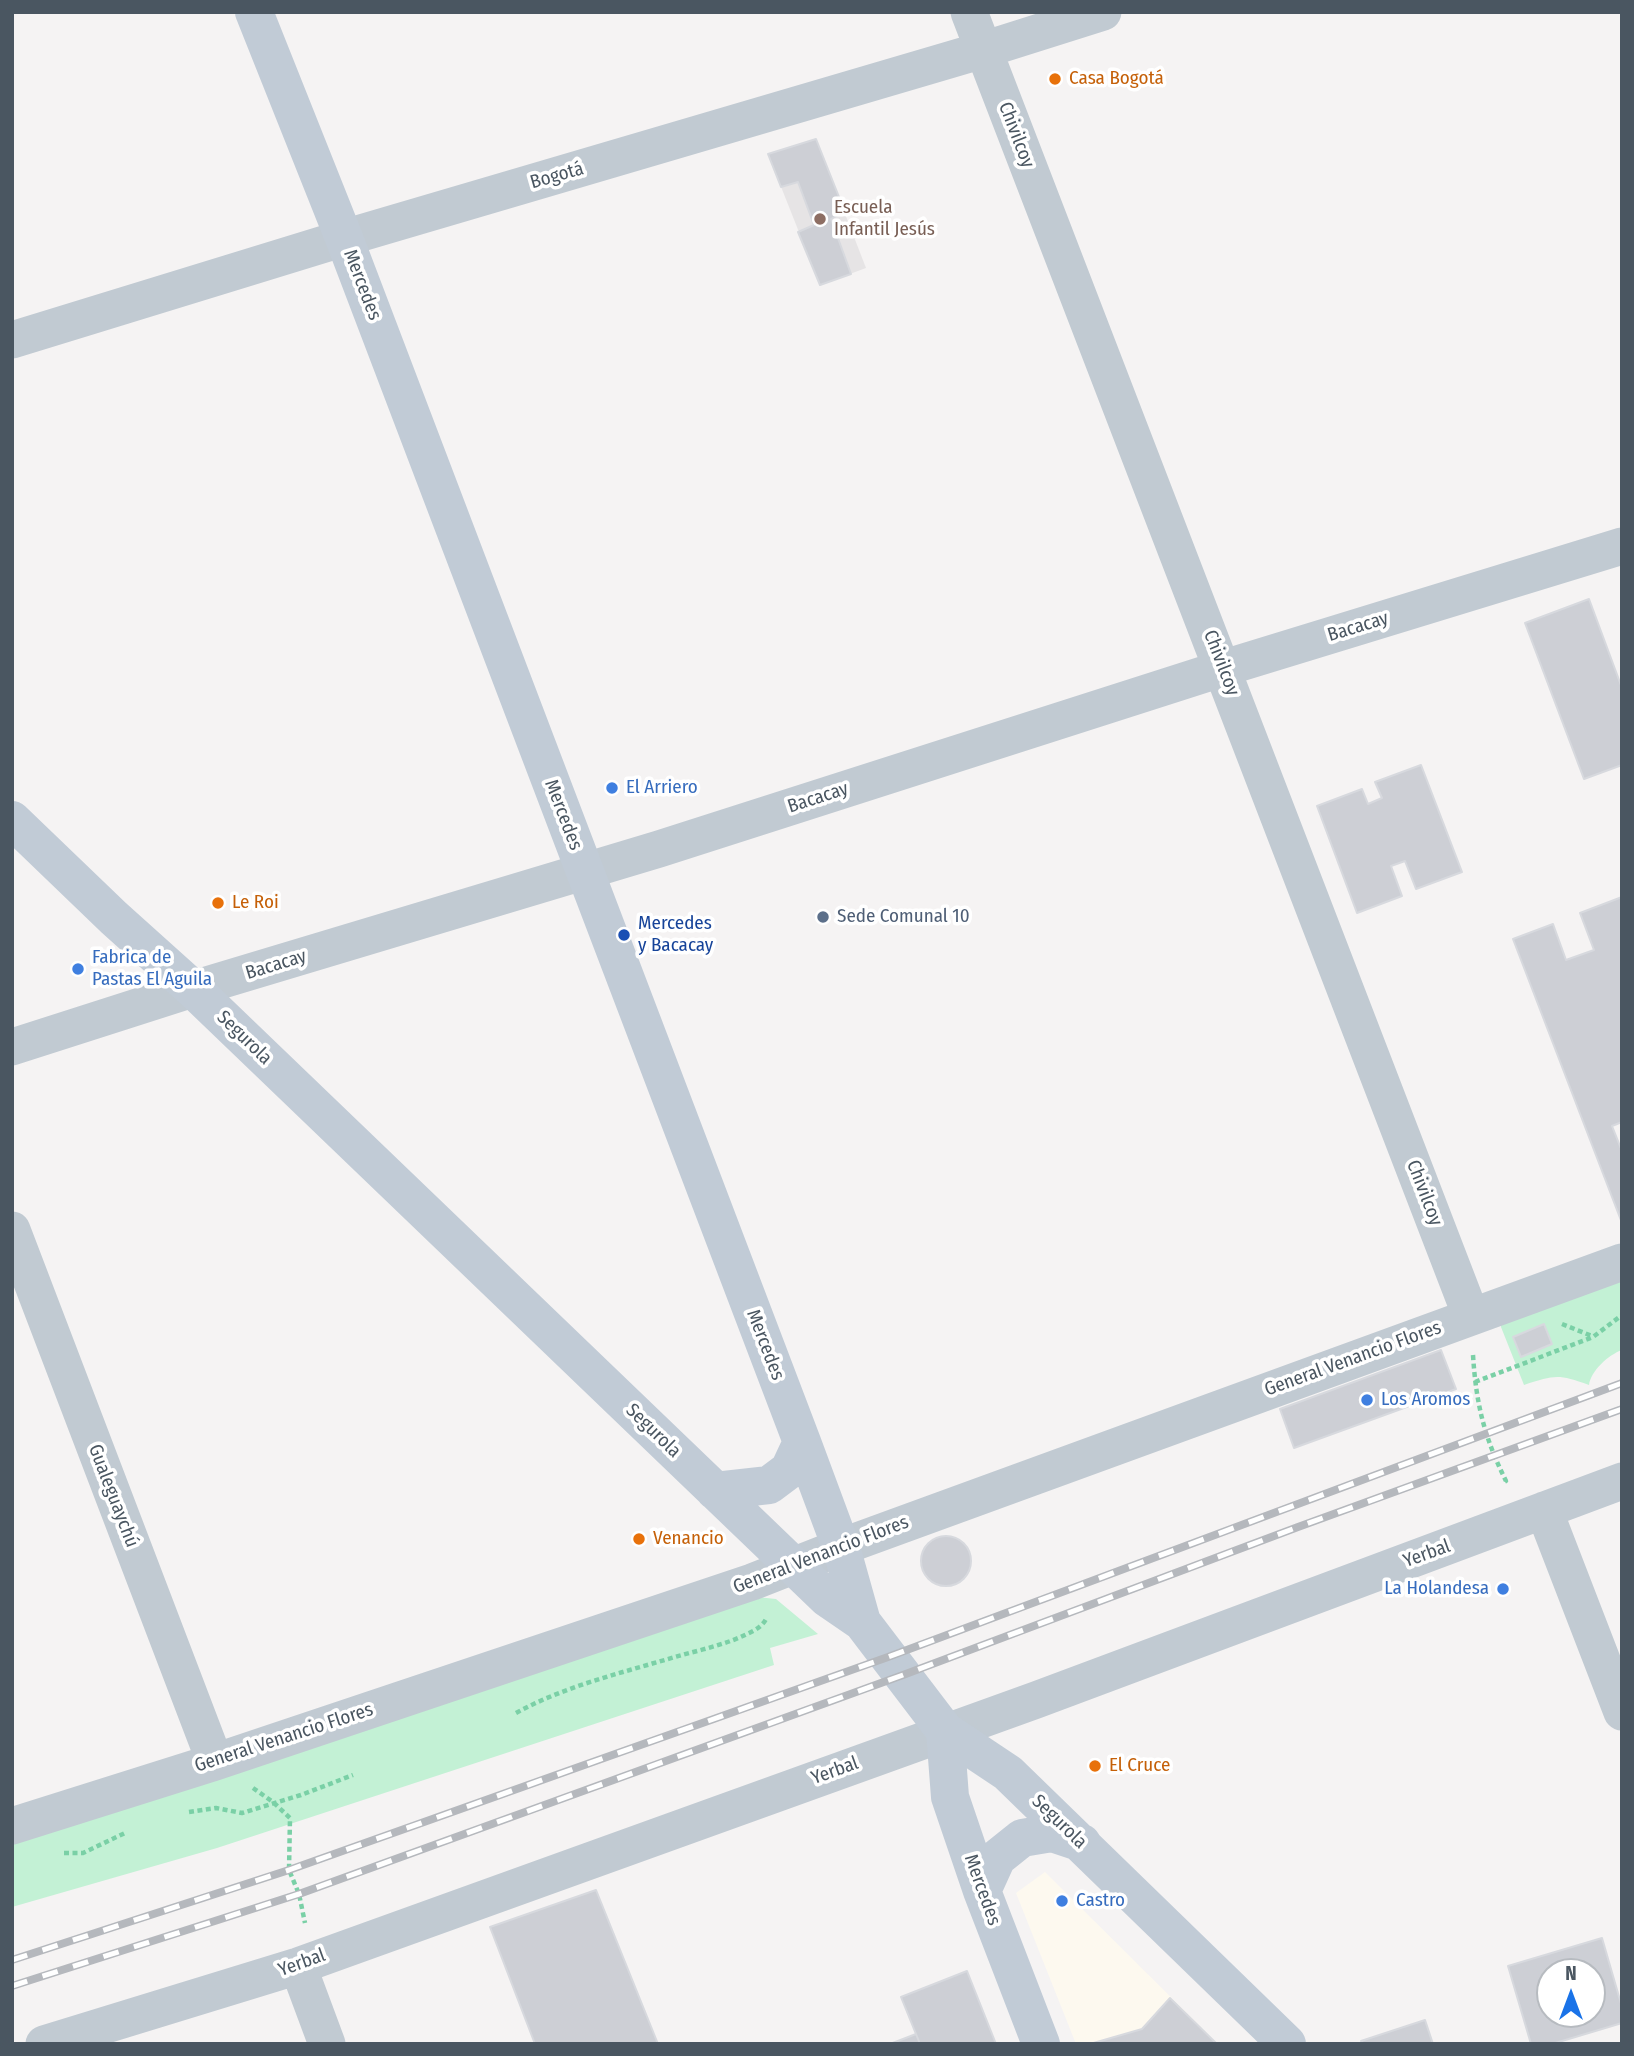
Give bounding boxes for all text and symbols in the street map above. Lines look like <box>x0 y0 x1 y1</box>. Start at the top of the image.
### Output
place label: Casa Bogotá <box>1069 68 1164 90</box>
marker: Casa Bogotá <box>1047 71 1063 87</box>
street label: Chivilcoy <box>993 99 1039 171</box>
street label: Bogotá <box>528 158 586 194</box>
place label: Escuela Infantil Jesús <box>834 197 935 241</box>
marker: Escuela Infantil Jesús <box>812 211 828 227</box>
street label: Mercedes <box>338 246 386 324</box>
street label: Bacacay <box>1325 607 1391 647</box>
street label: Chivilcoy <box>1198 627 1244 699</box>
street label: Mercedes <box>539 776 587 854</box>
place label: El Arriero <box>626 777 698 799</box>
street label: Bacacay <box>785 778 851 818</box>
marker: El Arriero <box>604 780 620 796</box>
place label: Le Roi <box>232 892 279 914</box>
marker: Le Roi <box>210 895 226 911</box>
place label: Sede Comunal 10 <box>837 906 970 928</box>
marker: Sede Comunal 10 <box>815 909 831 925</box>
place label: Mercedes y Bacacay <box>638 913 713 957</box>
marker: Mercedes y Bacacay <box>616 927 632 943</box>
street label: Bacacay <box>243 945 309 985</box>
place label: Fabrica de Pastas El Aguila <box>92 947 212 991</box>
marker: Fabrica de Pastas El Aguila <box>70 961 86 977</box>
street label: Segurola <box>212 1006 276 1070</box>
street label: Chivilcoy <box>1401 1157 1447 1229</box>
street label: Mercedes <box>741 1306 789 1384</box>
street label: General Venancio Flores <box>1262 1316 1444 1402</box>
place label: Los Aromos <box>1381 1389 1470 1411</box>
marker: Los Aromos <box>1359 1392 1375 1408</box>
street label: Segurola <box>621 1399 685 1463</box>
street label: Gualeguaychú <box>83 1441 143 1551</box>
street label: General Venancio Flores <box>730 1511 912 1599</box>
place label: Venancio <box>653 1528 724 1550</box>
marker: Venancio <box>631 1531 647 1547</box>
street label: Yerbal <box>1400 1535 1454 1573</box>
place label: La Holandesa <box>1384 1578 1489 1600</box>
marker: La Holandesa <box>1495 1581 1511 1597</box>
street label: General Venancio Flores <box>192 1698 376 1778</box>
street label: Yerbal <box>808 1752 862 1790</box>
place label: El Cruce <box>1109 1755 1170 1777</box>
marker: El Cruce <box>1087 1758 1103 1774</box>
street label: Segurola <box>1027 1790 1091 1854</box>
street label: Mercedes <box>959 1851 1005 1929</box>
place label: Castro <box>1076 1890 1125 1912</box>
marker: Castro <box>1054 1893 1070 1909</box>
street label: Yerbal <box>275 1944 329 1982</box>
north arrow <box>1536 1958 1606 2028</box>
text: N <box>1565 1962 1577 1985</box>

